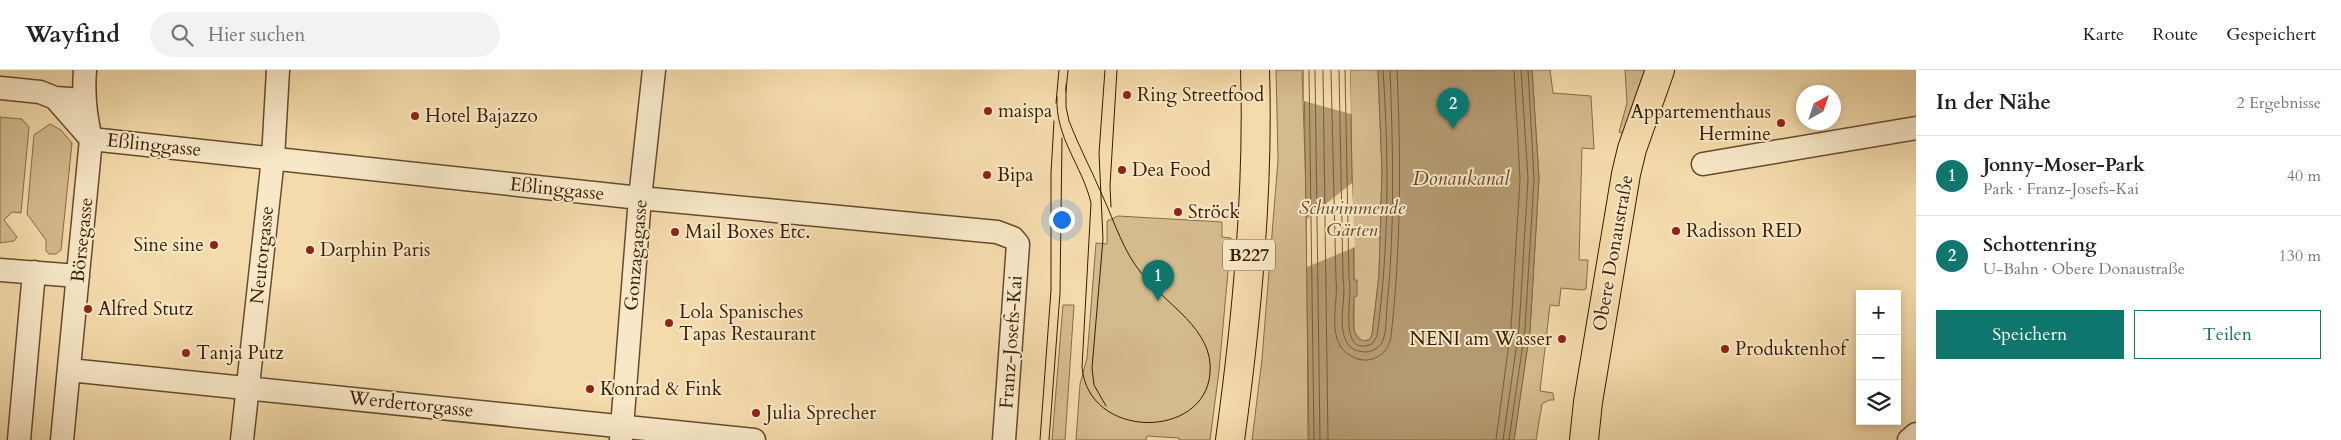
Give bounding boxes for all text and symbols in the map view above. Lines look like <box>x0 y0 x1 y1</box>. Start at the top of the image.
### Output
search box <box>150 12 500 57</box>
text: Wayfind <box>25 18 120 51</box>
icon: search <box>168 21 196 49</box>
text: Hier suchen <box>208 22 305 48</box>
text: Karte <box>2083 22 2124 47</box>
text: Route <box>2152 22 2198 47</box>
text: Gespeichert <box>2226 22 2316 47</box>
place label: Ring Streetfood <box>1137 82 1264 108</box>
north arrow <box>1796 85 1841 130</box>
pin: 2 <box>1437 88 1469 129</box>
text: In der Nähe <box>1936 88 2051 117</box>
marker: Ring Streetfood <box>1121 89 1133 101</box>
text: 2 Ergebnisse <box>2236 92 2321 114</box>
place label: maispa <box>998 98 1052 124</box>
place label: Appartementhaus Hermine <box>1631 99 1771 147</box>
place label: Hotel Bajazzo <box>425 103 538 129</box>
marker: maispa <box>982 105 994 117</box>
marker: Hotel Bajazzo <box>409 110 421 122</box>
marker: Appartementhaus Hermine <box>1775 117 1787 129</box>
street label: Eßlinggasse <box>105 127 203 163</box>
text: Jonny-Moser-Park <box>1983 152 2145 178</box>
place label: Dea Food <box>1132 157 1211 183</box>
place label: Bipa <box>997 162 1034 188</box>
marker: Dea Food <box>1116 164 1128 176</box>
water label: Donaukanal <box>1412 165 1510 192</box>
text: 1 <box>1948 165 1956 187</box>
text: 40 m <box>2287 165 2321 187</box>
marker: Bipa <box>981 169 993 181</box>
street label: Eßlinggasse <box>508 171 606 207</box>
street label: Obere Donaustraße <box>1586 173 1640 333</box>
text: Park · Franz-Josefs-Kai <box>1983 178 2139 200</box>
park label: Schwimmende Gärten <box>1299 195 1406 243</box>
street label: Börsegasse <box>65 196 99 284</box>
street label: Gonzagagasse <box>618 198 654 312</box>
place label: Ströck <box>1188 199 1240 225</box>
street label: Neutorgasse <box>244 205 280 305</box>
marker: Ströck <box>1172 206 1184 218</box>
your location <box>1049 207 1075 233</box>
place label: Radisson RED <box>1686 218 1802 244</box>
place label: Mail Boxes Etc. <box>685 219 810 245</box>
marker: Radisson RED <box>1670 225 1682 237</box>
marker: Mail Boxes Etc. <box>669 226 681 238</box>
place label: Sine sine <box>133 232 204 258</box>
text: Schottenring <box>1983 232 2096 258</box>
place label: Darphin Paris <box>320 237 430 263</box>
marker: Sine sine <box>208 239 220 251</box>
road number: B227 <box>1223 240 1275 270</box>
marker: Darphin Paris <box>304 244 316 256</box>
text: 2 <box>1948 245 1956 267</box>
text: 130 m <box>2279 245 2321 267</box>
text: U-Bahn · Obere Donaustraße <box>1983 258 2185 280</box>
pin: 1 <box>1142 260 1174 301</box>
street label: Franz-Josefs-Kai <box>993 274 1029 410</box>
map controls <box>1856 290 1901 425</box>
button: + <box>1856 290 1901 335</box>
place label: Alfred Stutz <box>98 296 194 322</box>
place label: Lola Spanisches Tapas Restaurant <box>679 299 816 347</box>
marker: Alfred Stutz <box>82 303 94 315</box>
button: Speichern <box>1936 310 2124 359</box>
button: Teilen <box>2134 310 2321 359</box>
marker: Lola Spanisches Tapas Restaurant <box>663 317 675 329</box>
place label: NENI am Wasser <box>1409 326 1552 352</box>
marker: NENI am Wasser <box>1556 333 1568 345</box>
button: − <box>1856 335 1901 380</box>
place label: Produktenhof <box>1735 336 1849 362</box>
place label: Tanja Putz <box>196 340 284 366</box>
marker: Produktenhof <box>1719 343 1731 355</box>
marker: Tanja Putz <box>180 347 192 359</box>
place label: Konrad & Fink <box>600 376 723 402</box>
button: layers <box>1856 380 1901 425</box>
marker: Konrad & Fink <box>584 383 596 395</box>
street label: Werdertorgasse <box>346 384 475 423</box>
place label: Julia Sprecher <box>763 400 876 426</box>
marker: Julia Sprecher <box>750 407 762 419</box>

